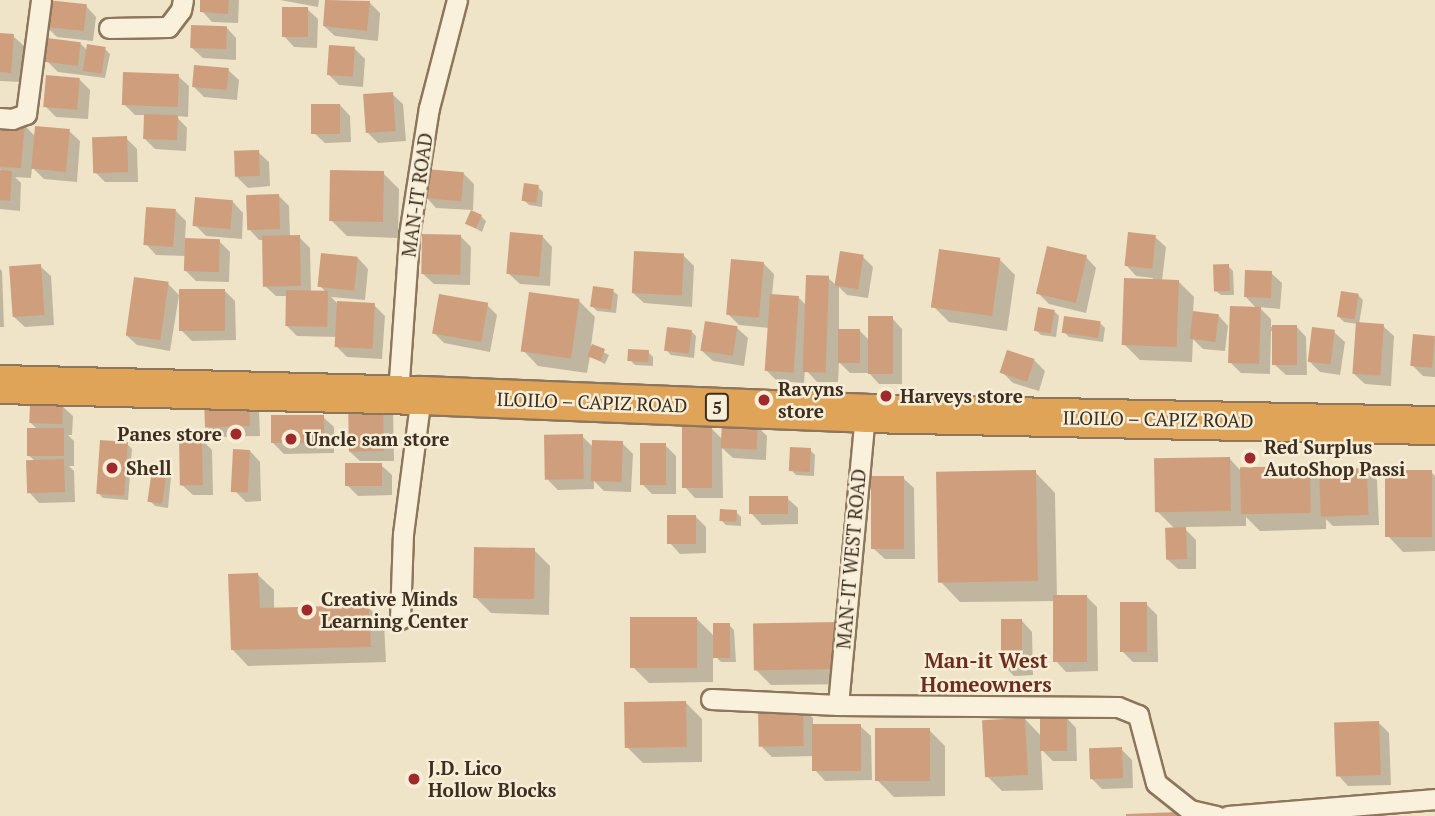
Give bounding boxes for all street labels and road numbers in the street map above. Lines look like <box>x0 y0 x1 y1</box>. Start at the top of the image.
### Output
street label: MAN-IT ROAD <box>397 131 437 259</box>
street label: ILOILO – CAPIZ ROAD <box>495 387 689 417</box>
road number: 5 <box>705 393 729 422</box>
street label: ILOILO – CAPIZ ROAD <box>1062 406 1254 432</box>
street label: MAN-IT WEST ROAD <box>832 468 870 650</box>

